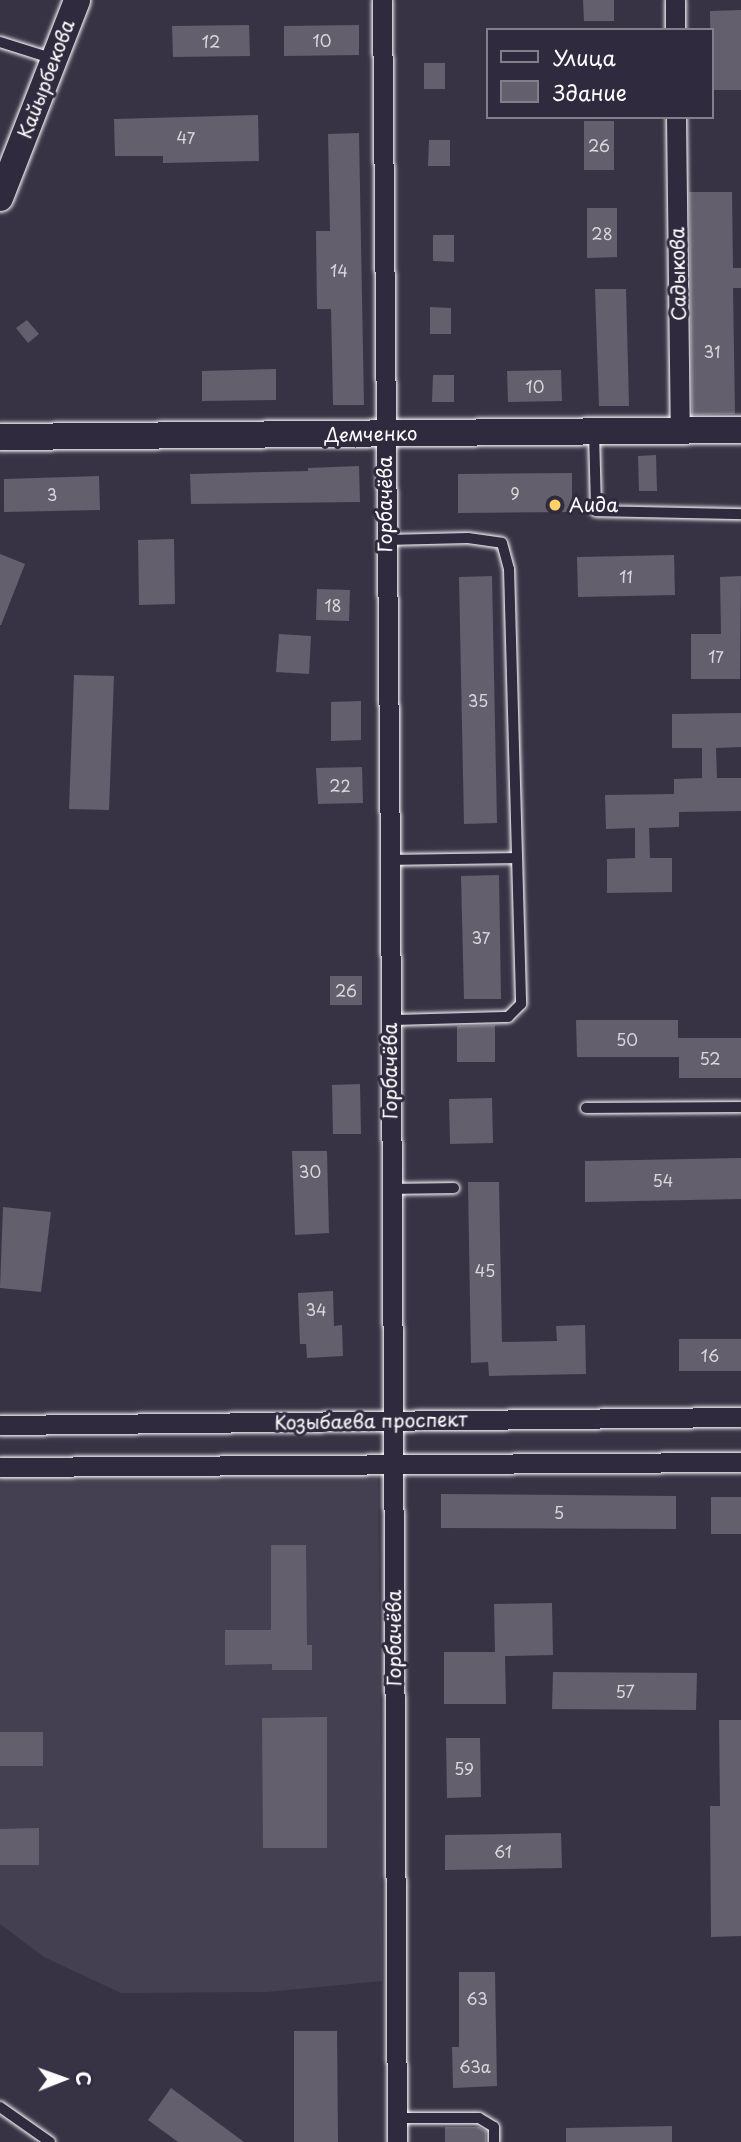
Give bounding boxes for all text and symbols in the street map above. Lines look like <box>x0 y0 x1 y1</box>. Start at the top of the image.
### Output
street label: Кайырбекова <box>13 16 79 142</box>
legend <box>486 28 713 119</box>
house number: 10 <box>313 30 331 50</box>
house number: 12 <box>202 31 220 51</box>
text: Улица <box>553 41 616 73</box>
text: Здание <box>553 76 627 108</box>
house number: 47 <box>177 127 195 147</box>
house number: 26 <box>588 135 610 155</box>
house number: 28 <box>591 223 613 243</box>
street label: Садыкова <box>666 227 690 321</box>
house number: 14 <box>330 260 348 280</box>
house number: 31 <box>704 341 720 361</box>
house number: 10 <box>526 376 544 396</box>
street label: Демченко <box>324 422 418 446</box>
street label: Горбачёва <box>374 456 396 552</box>
house number: 9 <box>510 483 520 503</box>
house number: 3 <box>47 484 57 504</box>
place label: Аида <box>569 494 618 516</box>
marker: Аида <box>547 497 563 513</box>
house number: 11 <box>619 566 633 586</box>
house number: 18 <box>324 595 342 615</box>
house number: 17 <box>708 646 724 666</box>
house number: 35 <box>468 690 488 710</box>
house number: 22 <box>329 775 351 795</box>
house number: 37 <box>472 927 490 947</box>
house number: 26 <box>335 980 357 1000</box>
street label: Горбачёва <box>379 1023 401 1119</box>
house number: 50 <box>616 1029 638 1049</box>
house number: 52 <box>699 1048 721 1068</box>
house number: 30 <box>299 1161 321 1181</box>
house number: 54 <box>653 1170 673 1190</box>
house number: 45 <box>475 1260 495 1280</box>
house number: 34 <box>305 1299 327 1319</box>
house number: 16 <box>701 1345 719 1365</box>
street label: Козыбаева проспект <box>274 1408 468 1434</box>
house number: 5 <box>554 1502 564 1522</box>
street label: Горбачёва <box>383 1590 405 1686</box>
house number: 57 <box>615 1681 635 1701</box>
house number: 59 <box>454 1758 474 1778</box>
house number: 61 <box>494 1841 512 1861</box>
house number: 63 <box>466 1988 488 2008</box>
north arrow <box>28 2044 98 2114</box>
house number: 63а <box>459 2056 491 2076</box>
text: С <box>70 2071 98 2086</box>

